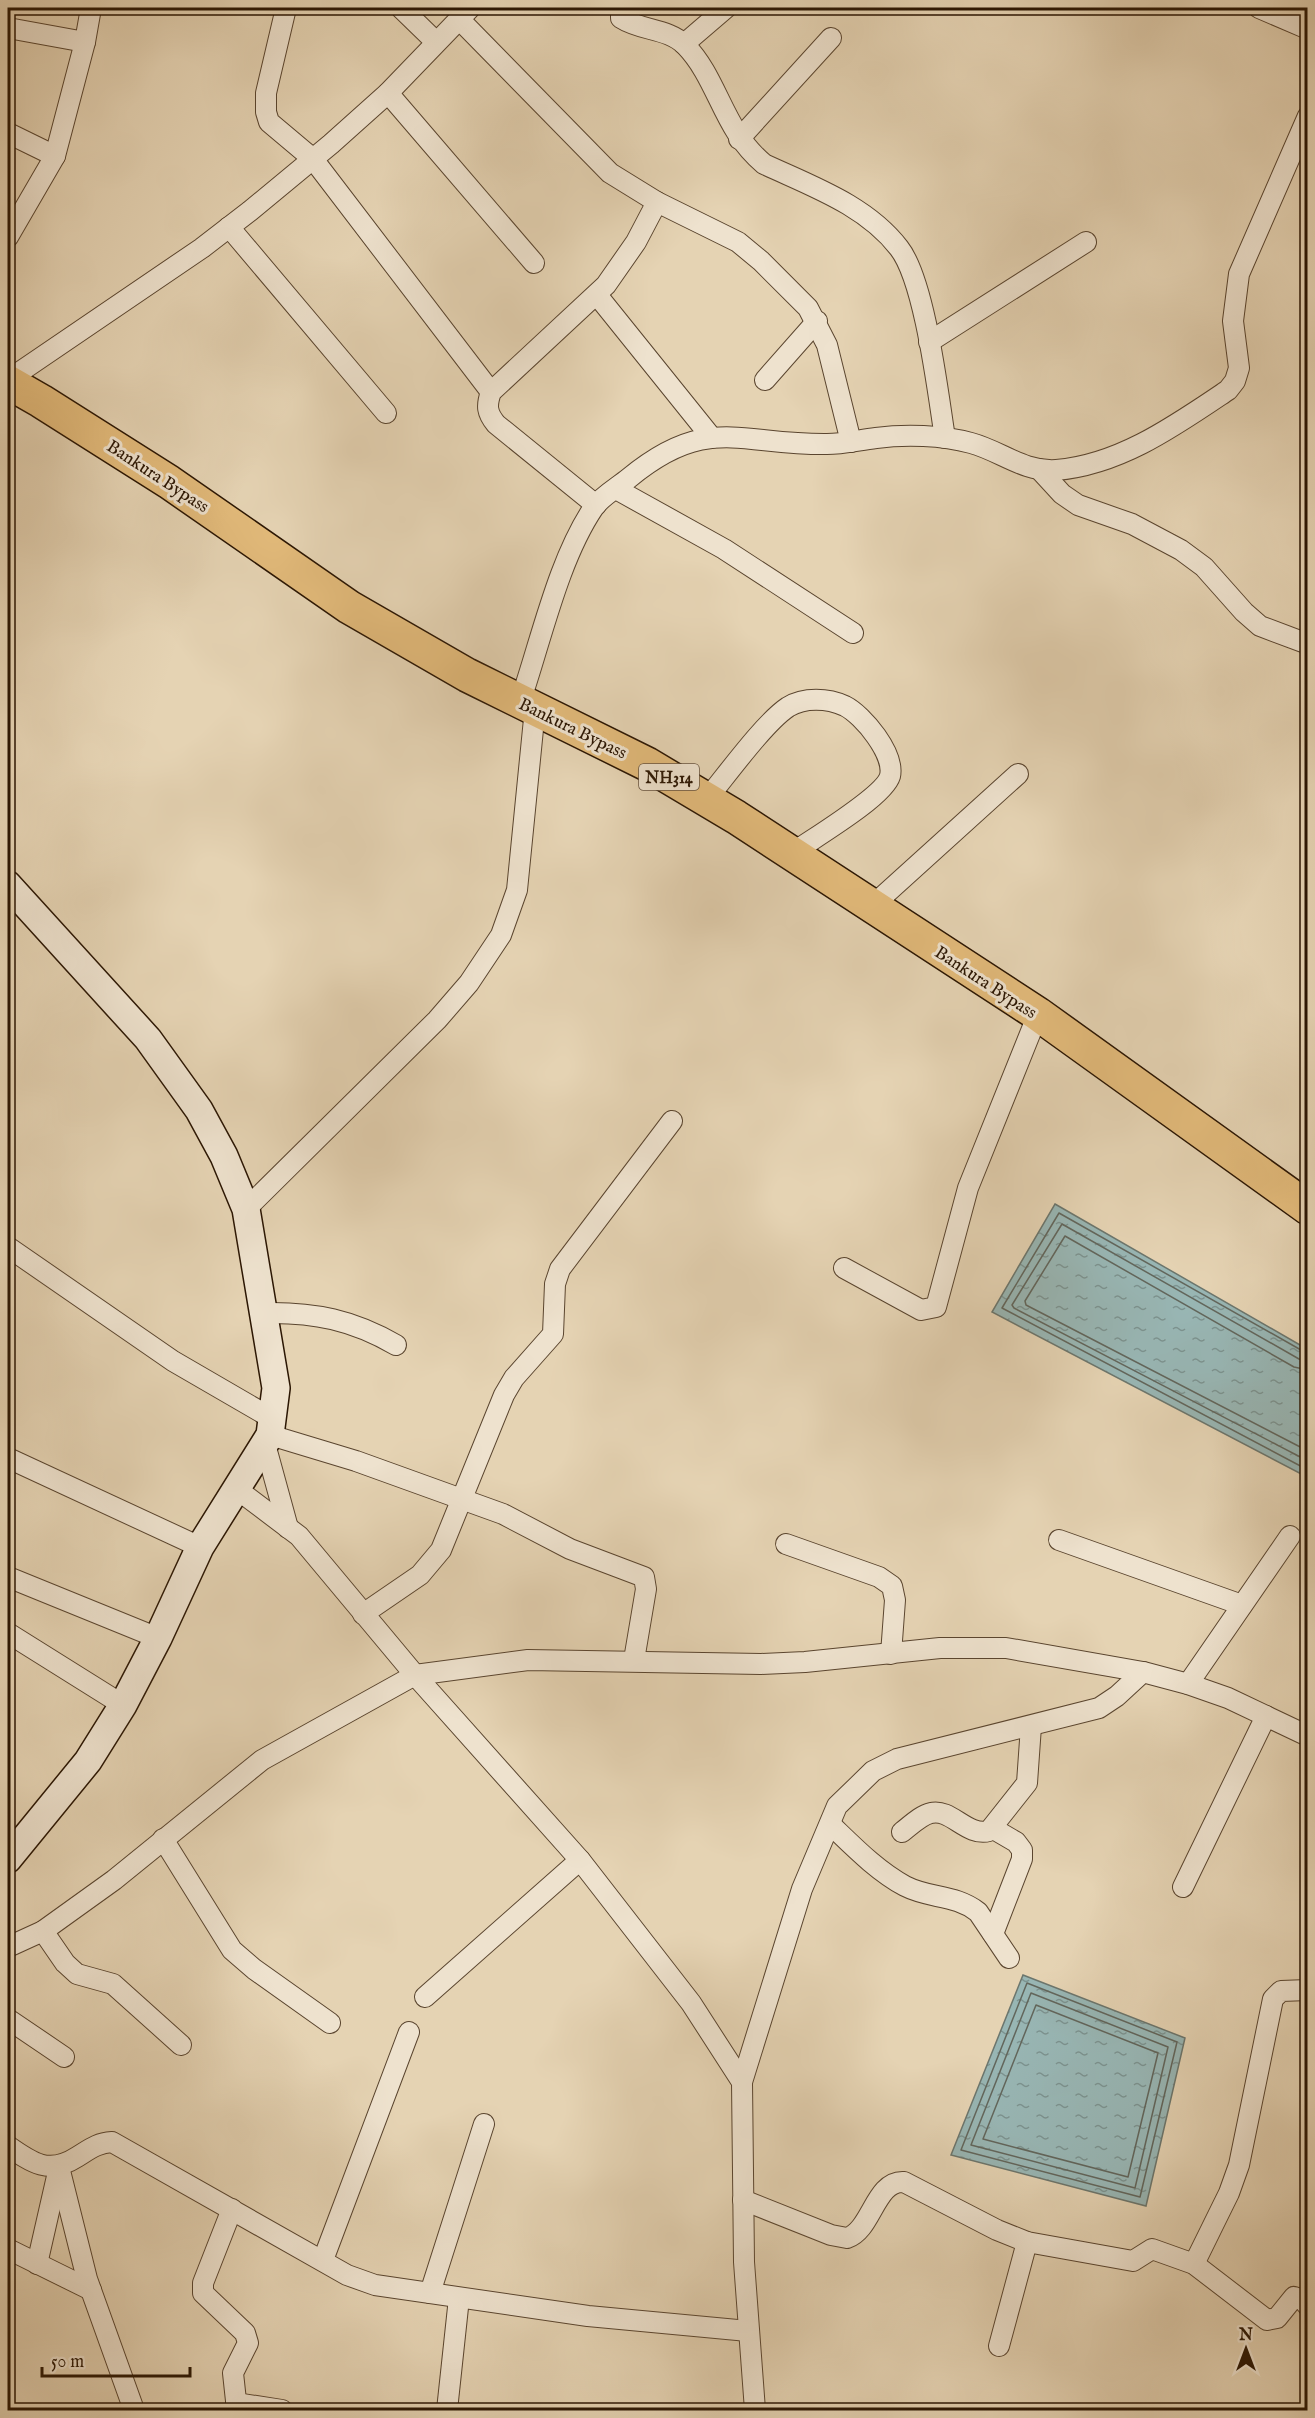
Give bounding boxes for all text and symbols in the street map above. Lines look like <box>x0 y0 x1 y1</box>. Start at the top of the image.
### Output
street label: Bankura Bypass <box>102 436 213 519</box>
street label: Bankura Bypass <box>514 693 630 765</box>
road number: NH314 <box>639 764 699 790</box>
street label: Bankura Bypass <box>930 942 1041 1025</box>
north arrow <box>1216 2319 1276 2379</box>
text: N <box>1238 2326 1253 2346</box>
scale bar <box>42 2340 190 2378</box>
text: 50 m <box>51 2351 84 2374</box>

